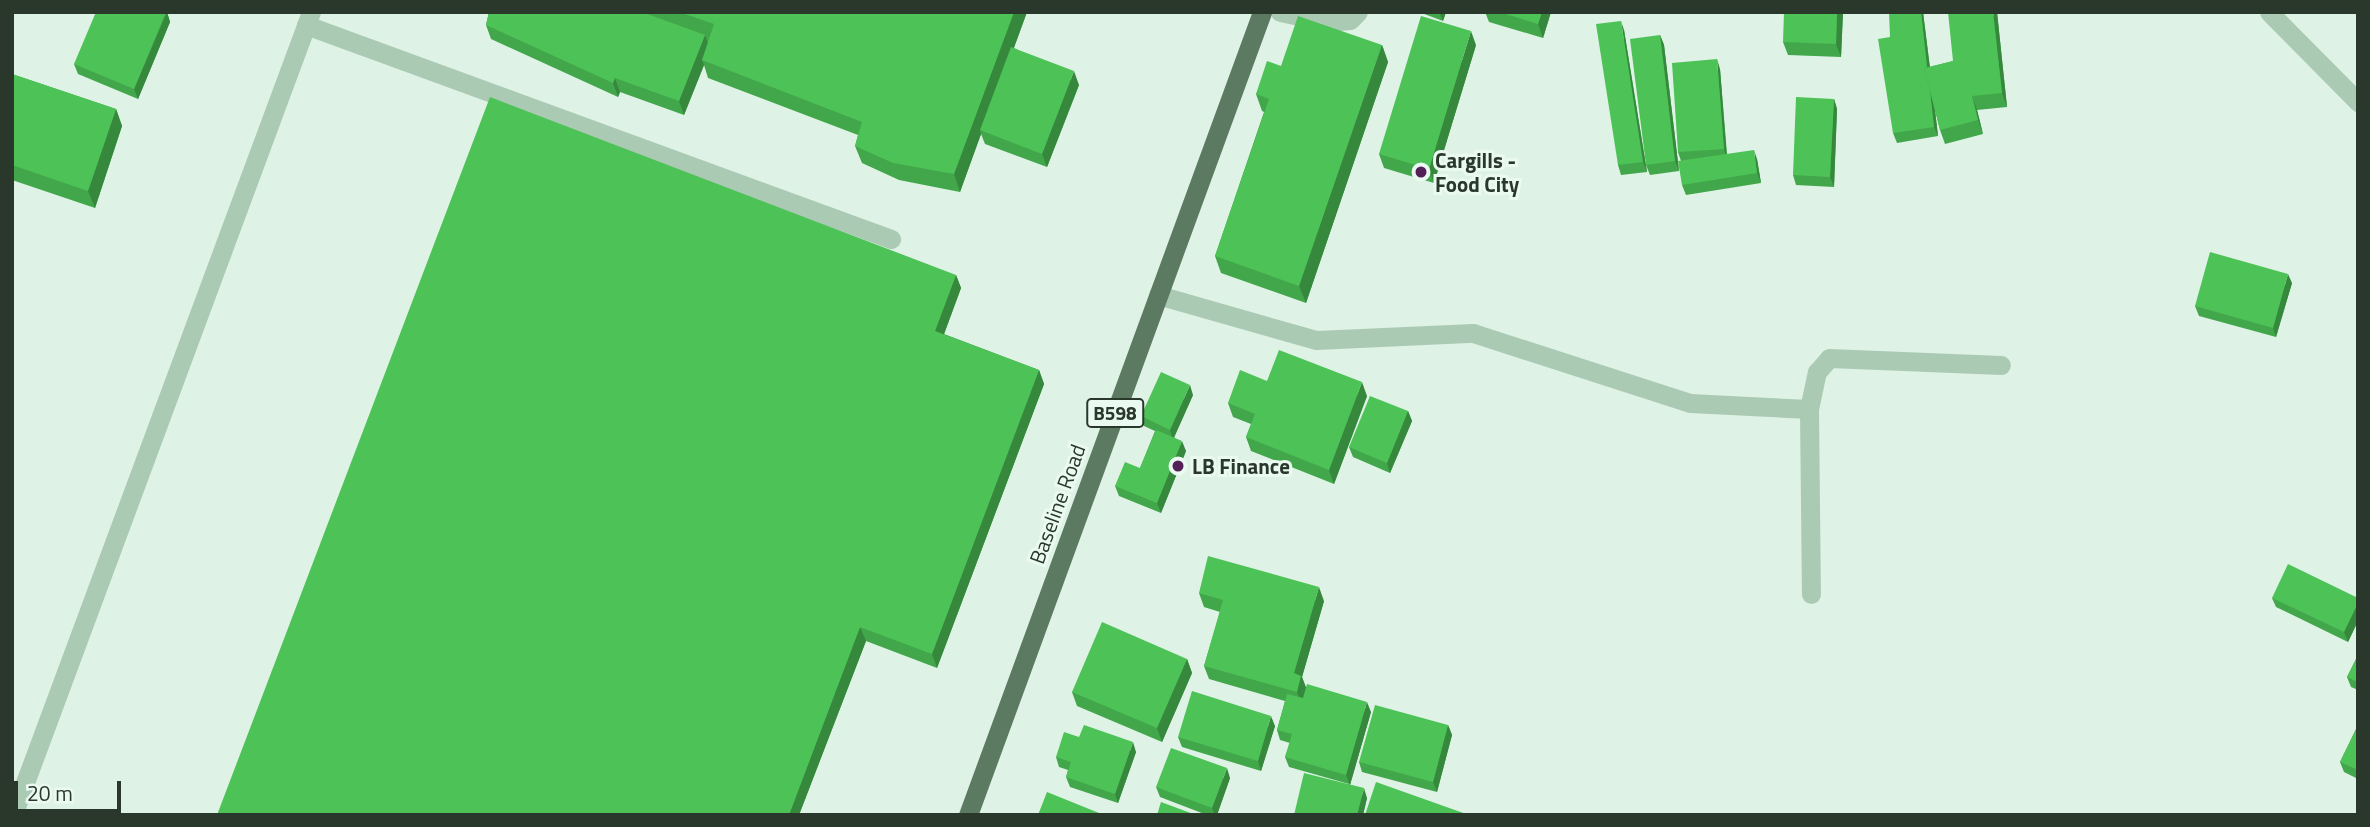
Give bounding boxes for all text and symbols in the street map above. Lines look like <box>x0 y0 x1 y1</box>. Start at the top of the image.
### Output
place label: Cargills - Food City <box>1435 147 1519 197</box>
marker: Cargills - Food City <box>1413 164 1429 180</box>
road number: B598 <box>1085 398 1145 428</box>
street label: Baseline Road <box>1024 441 1090 567</box>
place label: LB Finance <box>1192 453 1290 479</box>
marker: LB Finance <box>1170 458 1186 474</box>
scale bar <box>18 768 124 812</box>
text: 20 m <box>27 777 73 809</box>

